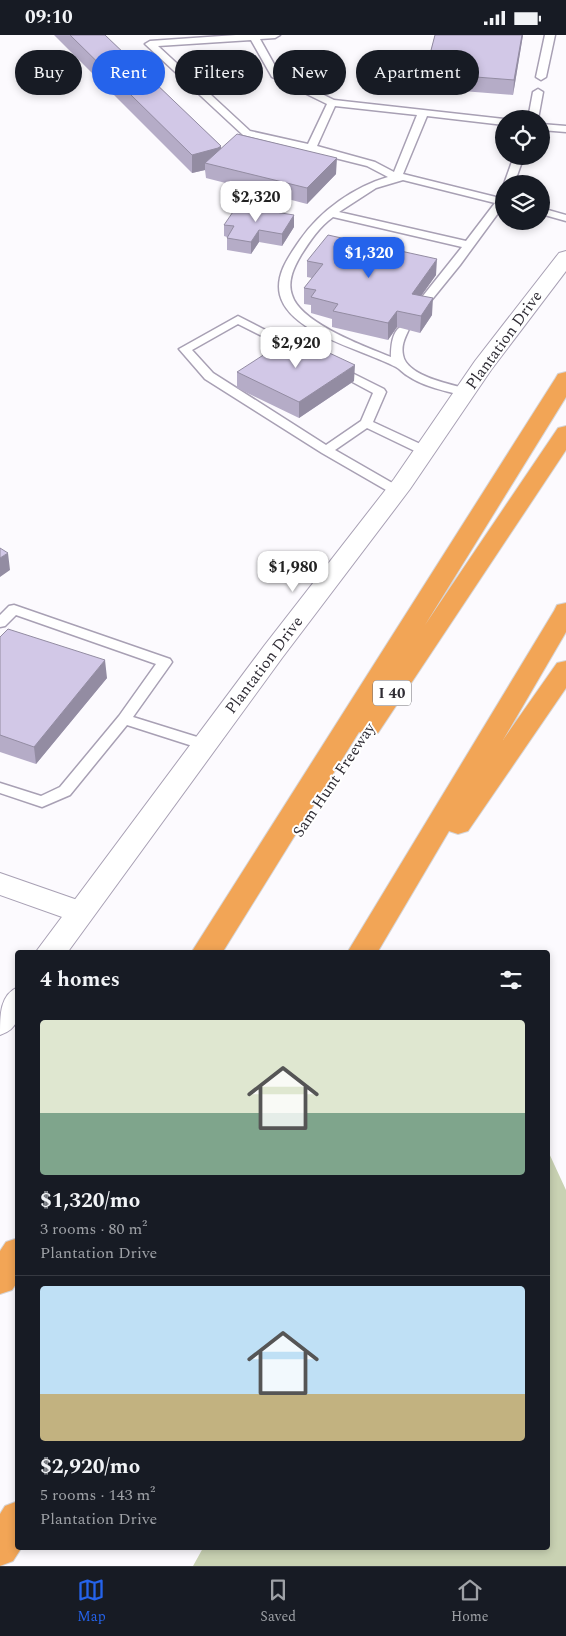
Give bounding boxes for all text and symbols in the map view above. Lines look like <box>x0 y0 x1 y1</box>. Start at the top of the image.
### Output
text: 09:10 <box>25 3 73 32</box>
chip: Buy <box>15 50 82 95</box>
chip: Rent <box>92 50 165 95</box>
chip: Filters <box>175 50 263 95</box>
chip: New <box>273 50 346 95</box>
chip: Apartment <box>356 50 479 95</box>
map controls <box>495 110 550 230</box>
button: locate <box>495 110 550 165</box>
button: layers <box>495 175 550 230</box>
pin: $2,320 <box>215 181 297 223</box>
text: $2,320 <box>231 185 281 209</box>
pin: $1,320 <box>328 237 410 279</box>
text: $1,320 <box>344 241 394 265</box>
street label: Plantation Drive <box>460 285 548 395</box>
pin: $2,920 <box>255 327 337 369</box>
text: $2,920 <box>271 331 321 355</box>
pin: $1,980 <box>252 551 334 593</box>
text: $1,980 <box>268 555 318 579</box>
street label: Plantation Drive <box>219 611 309 719</box>
road number: I 40 <box>373 681 411 705</box>
street label: Sam Hunt Freeway <box>287 717 382 842</box>
text: 4 homes <box>40 964 120 996</box>
icon: filters <box>497 966 525 994</box>
icon: home <box>238 1053 328 1143</box>
text: $1,320/mo <box>40 1185 140 1217</box>
text: 3 rooms · 80 m² <box>40 1217 147 1241</box>
text: Plantation Drive <box>40 1241 157 1265</box>
icon: home <box>238 1318 328 1408</box>
text: $2,920/mo <box>40 1451 140 1483</box>
text: 5 rooms · 143 m² <box>40 1483 155 1507</box>
text: Plantation Drive <box>40 1507 157 1531</box>
tab: Map <box>77 1576 106 1627</box>
tab: Saved <box>260 1576 296 1627</box>
tab: Home <box>451 1576 489 1627</box>

